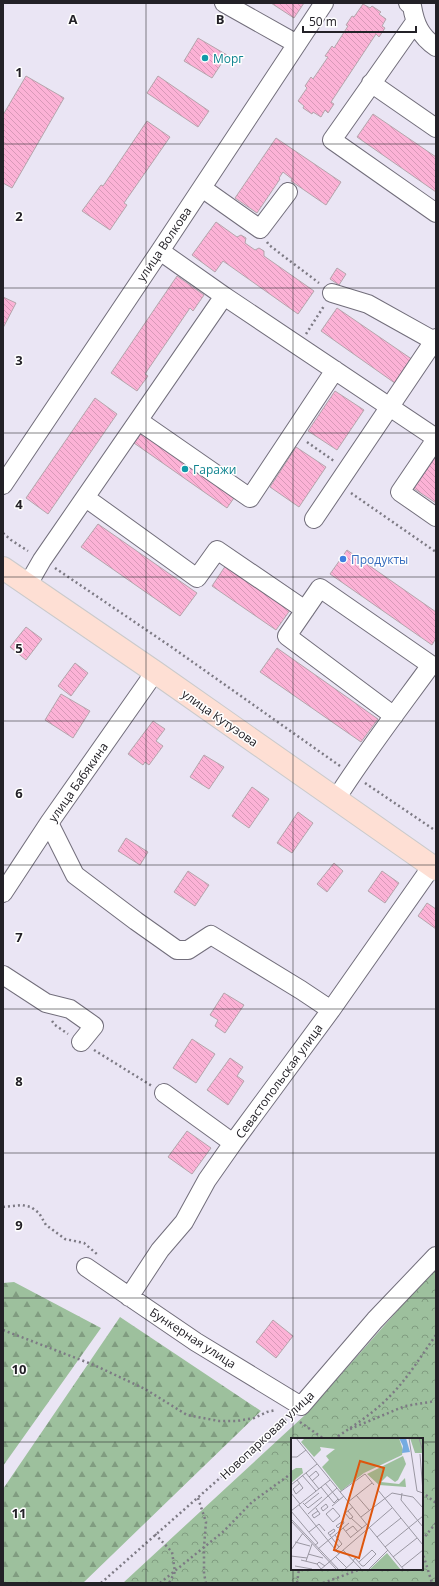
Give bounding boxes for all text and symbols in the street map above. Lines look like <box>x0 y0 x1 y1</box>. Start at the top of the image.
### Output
scale bar <box>303 8 416 34</box>
text: A <box>69 10 78 28</box>
text: B <box>216 10 225 28</box>
text: 50 m <box>309 13 337 30</box>
place label: Морг <box>213 50 244 67</box>
marker: Морг <box>200 53 210 63</box>
text: 1 <box>15 63 23 81</box>
street label: улица Волкова <box>133 203 195 285</box>
text: 2 <box>15 207 23 225</box>
text: 3 <box>15 351 23 369</box>
place label: Гаражи <box>193 461 236 478</box>
marker: Гаражи <box>180 464 190 474</box>
text: 4 <box>15 495 23 513</box>
place label: Продукты <box>351 551 408 568</box>
marker: Продукты <box>338 554 348 564</box>
text: 5 <box>15 639 23 657</box>
street label: улица Кутузова <box>179 685 261 751</box>
street label: улица Бабякина <box>44 739 112 825</box>
text: 6 <box>15 784 23 802</box>
text: 7 <box>15 928 23 946</box>
street label: Севастопольская улица <box>232 1020 326 1142</box>
text: 8 <box>15 1072 23 1090</box>
text: 9 <box>15 1216 23 1234</box>
street label: Бункерная улица <box>146 1304 240 1372</box>
text: 10 <box>12 1360 26 1378</box>
street label: Новопарковая улица <box>216 1387 318 1483</box>
inset map <box>291 1438 423 1570</box>
text: 11 <box>12 1504 26 1522</box>

